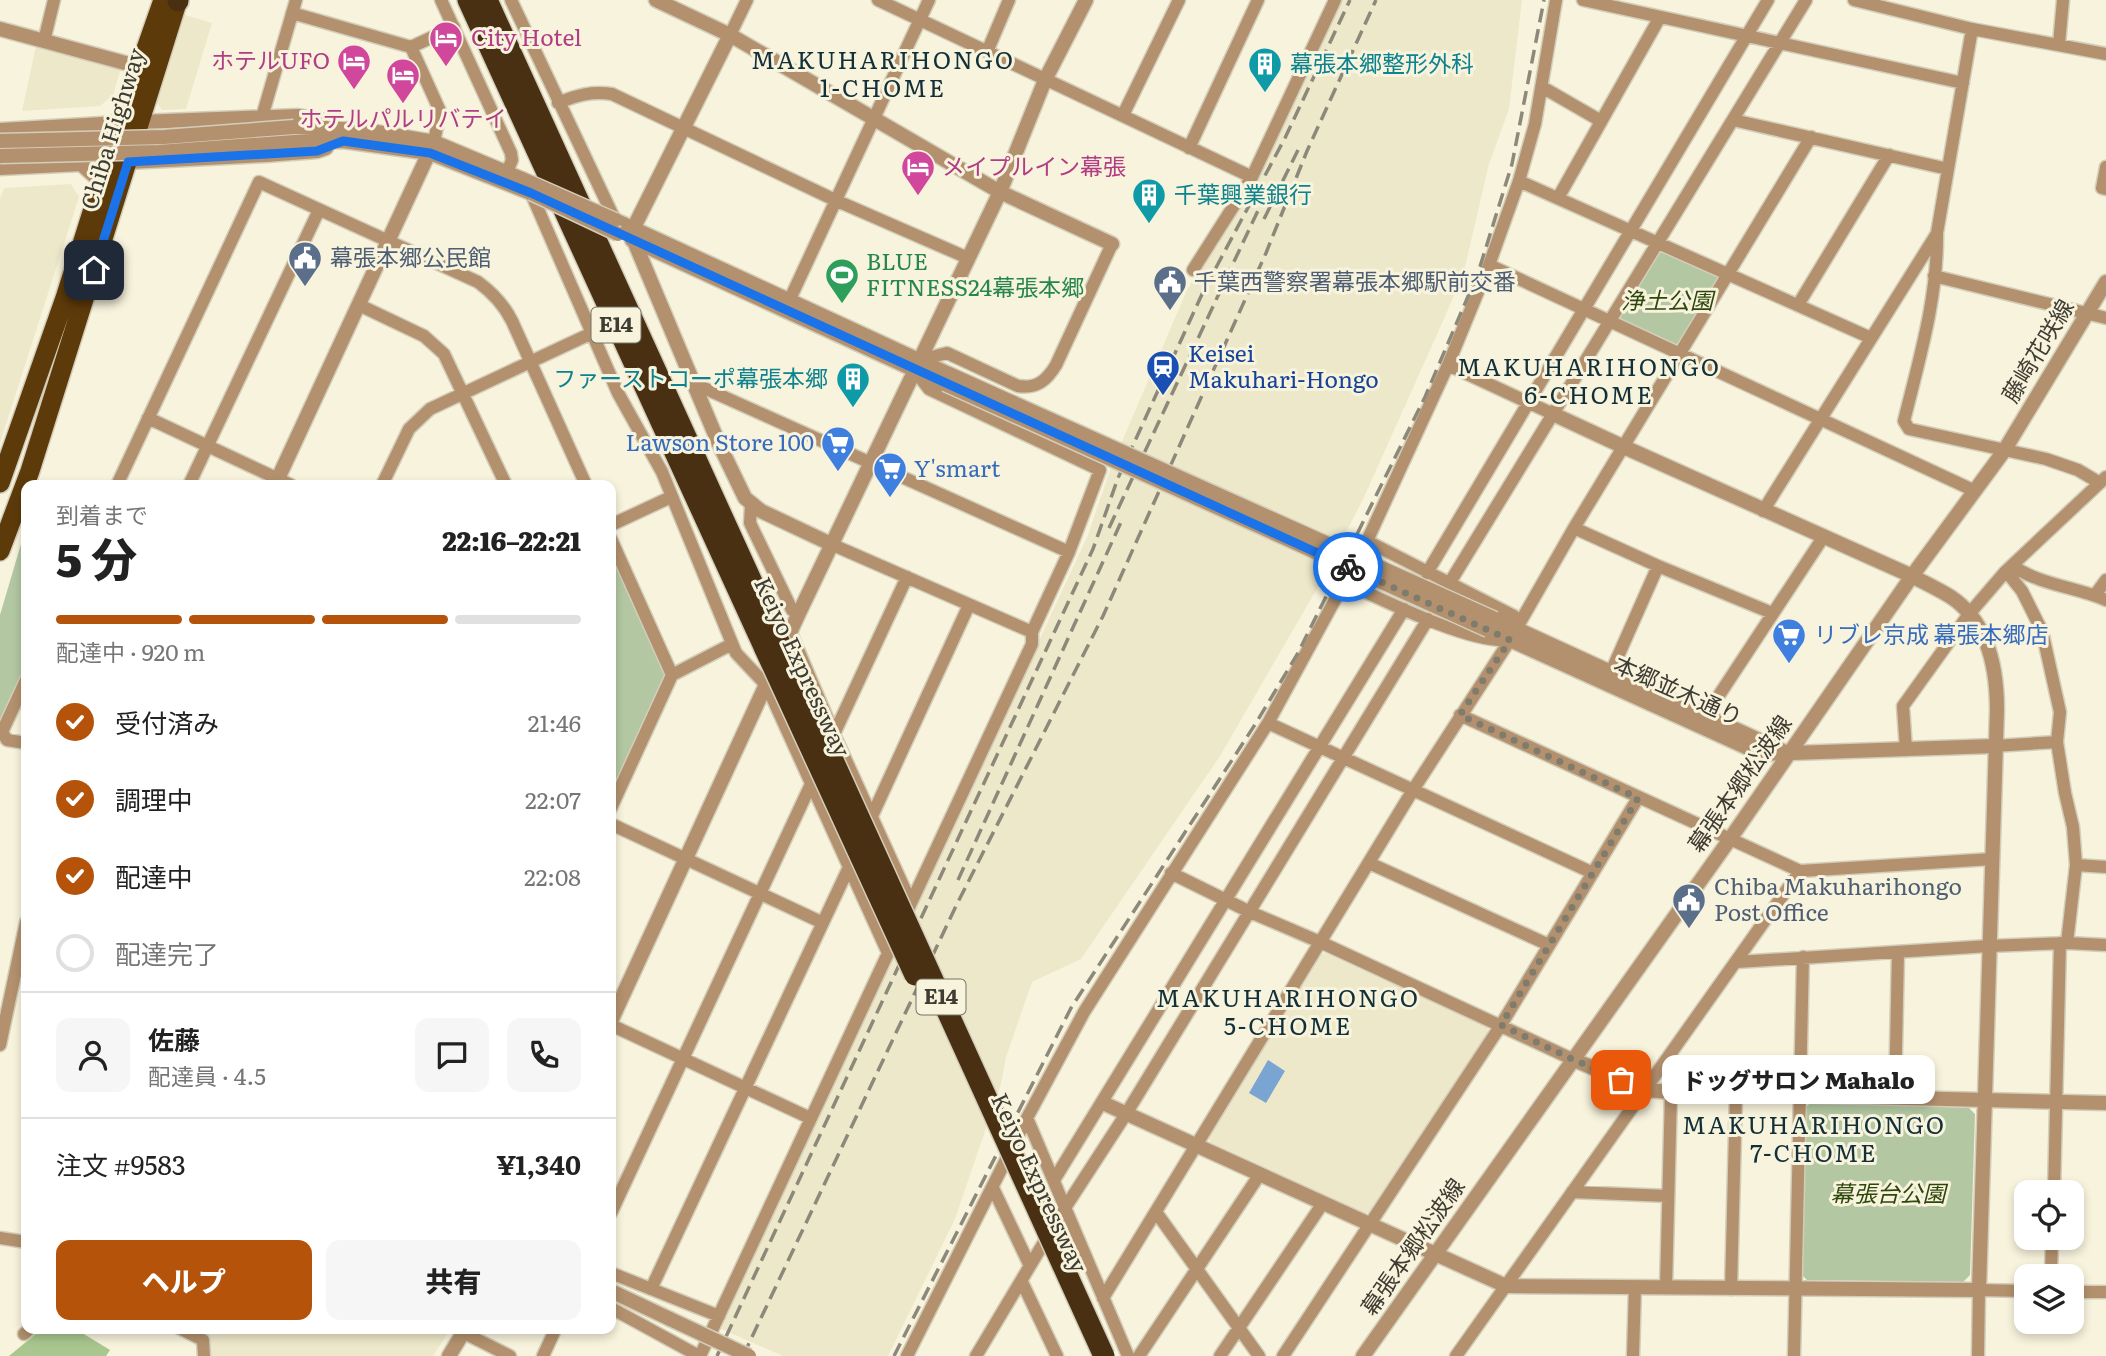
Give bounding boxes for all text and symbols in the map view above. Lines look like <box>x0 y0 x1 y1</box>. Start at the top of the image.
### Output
hotel icon: City Hotel <box>427 19 465 68</box>
place label: City Hotel <box>471 19 582 53</box>
district label: MAKUHARIHONGO 1-CHOME <box>751 41 1015 104</box>
place label: ホテルUFO <box>211 42 330 76</box>
hotel icon: ホテルUFO <box>335 42 373 91</box>
street label: Chiba Highway <box>70 43 152 213</box>
building icon: 幕張本郷整形外科 <box>1246 45 1284 94</box>
place label: 幕張本郷整形外科 <box>1290 45 1474 79</box>
hotel icon: ホテルパルリバテイ <box>384 56 422 105</box>
place label: ホテルパルリバテイ <box>300 100 507 134</box>
hotel icon: メイプルイン幕張 <box>899 148 937 197</box>
place label: メイプルイン幕張 <box>942 148 1126 182</box>
building icon: 千葉興業銀行 <box>1130 176 1168 225</box>
place label: 千葉興業銀行 <box>1174 176 1312 210</box>
public building icon: 幕張本郷公民館 <box>286 239 324 288</box>
place label: 幕張本郷公民館 <box>330 239 491 273</box>
pin <box>64 240 124 300</box>
place label: BLUE FITNESS24幕張本郷 <box>866 243 1084 303</box>
icon: home <box>75 251 113 289</box>
sports icon: BLUE FITNESS24幕張本郷 <box>823 256 861 305</box>
public building icon: 千葉西警察署幕張本郷駅前交番 <box>1151 263 1189 312</box>
place label: 千葉西警察署幕張本郷駅前交番 <box>1194 263 1516 297</box>
park label: 浄土公園 <box>1621 282 1716 316</box>
street label: 藤崎花咲線 <box>1992 292 2080 408</box>
road number: E14 <box>592 308 640 342</box>
place label: Keisei Makuhari-Hongo <box>1188 335 1379 395</box>
station icon: Keisei Makuhari-Hongo <box>1144 348 1182 397</box>
district label: MAKUHARIHONGO 6-CHOME <box>1457 348 1721 411</box>
place label: ファーストコーポ幕張本郷 <box>553 360 828 394</box>
building icon: ファーストコーポ幕張本郷 <box>834 360 872 409</box>
place label: Lawson Store 100 <box>626 424 814 458</box>
supermarket icon: Lawson Store 100 <box>819 424 857 473</box>
supermarket icon: Y'smart <box>871 450 909 499</box>
place label: Y'smart <box>914 450 1001 484</box>
text: 到着まで <box>56 497 148 531</box>
text: 22:16–22:21 <box>442 520 581 559</box>
text: 5 分 <box>56 523 137 591</box>
courier <box>1313 532 1383 602</box>
icon: bike <box>1329 548 1367 586</box>
street label: Keiyo Expressway <box>747 571 861 762</box>
supermarket icon: リブレ京成 幕張本郷店 <box>1770 616 1808 665</box>
place label: リブレ京成 幕張本郷店 <box>1814 616 2049 650</box>
text: 配達中 · 920 m <box>56 634 205 668</box>
street label: 本郷並木通り <box>1609 646 1749 733</box>
text: 受付済み <box>115 702 219 741</box>
icon: check <box>56 703 94 741</box>
text: 21:46 <box>528 705 581 739</box>
street label: 幕張本郷松波線 <box>1678 707 1798 859</box>
text: 調理中 <box>115 779 193 818</box>
icon: check <box>56 780 94 818</box>
text: 22:07 <box>525 782 581 816</box>
text: 配達中 <box>115 856 193 895</box>
icon: check <box>56 857 94 895</box>
text: 22:08 <box>524 859 581 893</box>
place label: Chiba Makuharihongo Post Office <box>1714 868 1962 928</box>
public building icon: Chiba Makuharihongo Post Office <box>1670 881 1708 930</box>
text: 配達完了 <box>115 933 219 972</box>
road number: E14 <box>916 979 965 1014</box>
district label: MAKUHARIHONGO 5-CHOME <box>1156 979 1420 1042</box>
button: person <box>56 1018 130 1092</box>
button: chat <box>415 1018 489 1092</box>
button: phone <box>507 1018 581 1092</box>
text: 佐藤 <box>148 1019 200 1058</box>
pin <box>1591 1050 1651 1110</box>
callout: ドッグサロン Mahalo <box>1663 1056 1936 1104</box>
text: 配達員 · 4.5 <box>148 1058 266 1092</box>
icon: bag <box>1602 1061 1640 1099</box>
text: ドッグサロン Mahalo <box>1682 1062 1915 1096</box>
street label: Keiyo Expressway <box>984 1087 1098 1278</box>
district label: MAKUHARIHONGO 7-CHOME <box>1682 1106 1946 1169</box>
text: 注文 #9583 <box>56 1144 186 1183</box>
text: ¥1,340 <box>496 1144 581 1183</box>
street label: 幕張本郷松波線 <box>1351 1170 1471 1322</box>
park label: 幕張台公園 <box>1831 1175 1949 1209</box>
map controls <box>2014 1180 2084 1334</box>
button: locate <box>2014 1180 2084 1250</box>
button: ヘルプ <box>56 1240 312 1320</box>
button: 共有 <box>326 1240 581 1320</box>
button: layers <box>2014 1264 2084 1334</box>

